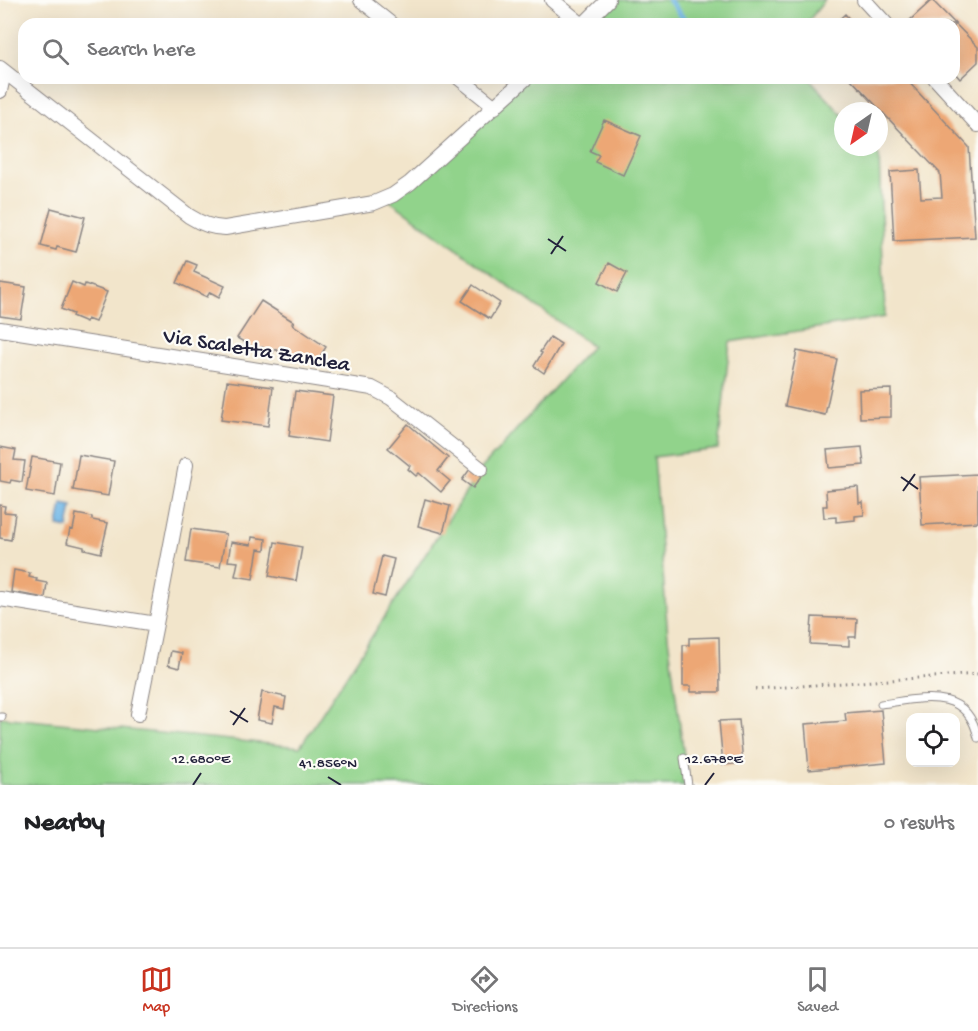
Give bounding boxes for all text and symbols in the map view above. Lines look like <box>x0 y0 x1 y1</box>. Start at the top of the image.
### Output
search box <box>18 18 960 84</box>
icon: search <box>39 35 72 68</box>
text: Search here <box>87 38 195 64</box>
north arrow <box>834 102 888 156</box>
street label: Via Scaletta Zanclea <box>160 324 352 380</box>
map controls <box>906 713 960 767</box>
button: locate <box>906 713 960 767</box>
text: 12.680°E <box>171 751 231 769</box>
text: 12.678°E <box>684 751 744 769</box>
text: 41.856°N <box>299 755 357 773</box>
text: Nearby <box>24 809 105 840</box>
text: 0 results <box>884 813 954 836</box>
tab: Map <box>140 963 173 1018</box>
tab: Directions <box>452 963 518 1018</box>
tab: Saved <box>797 963 838 1018</box>

